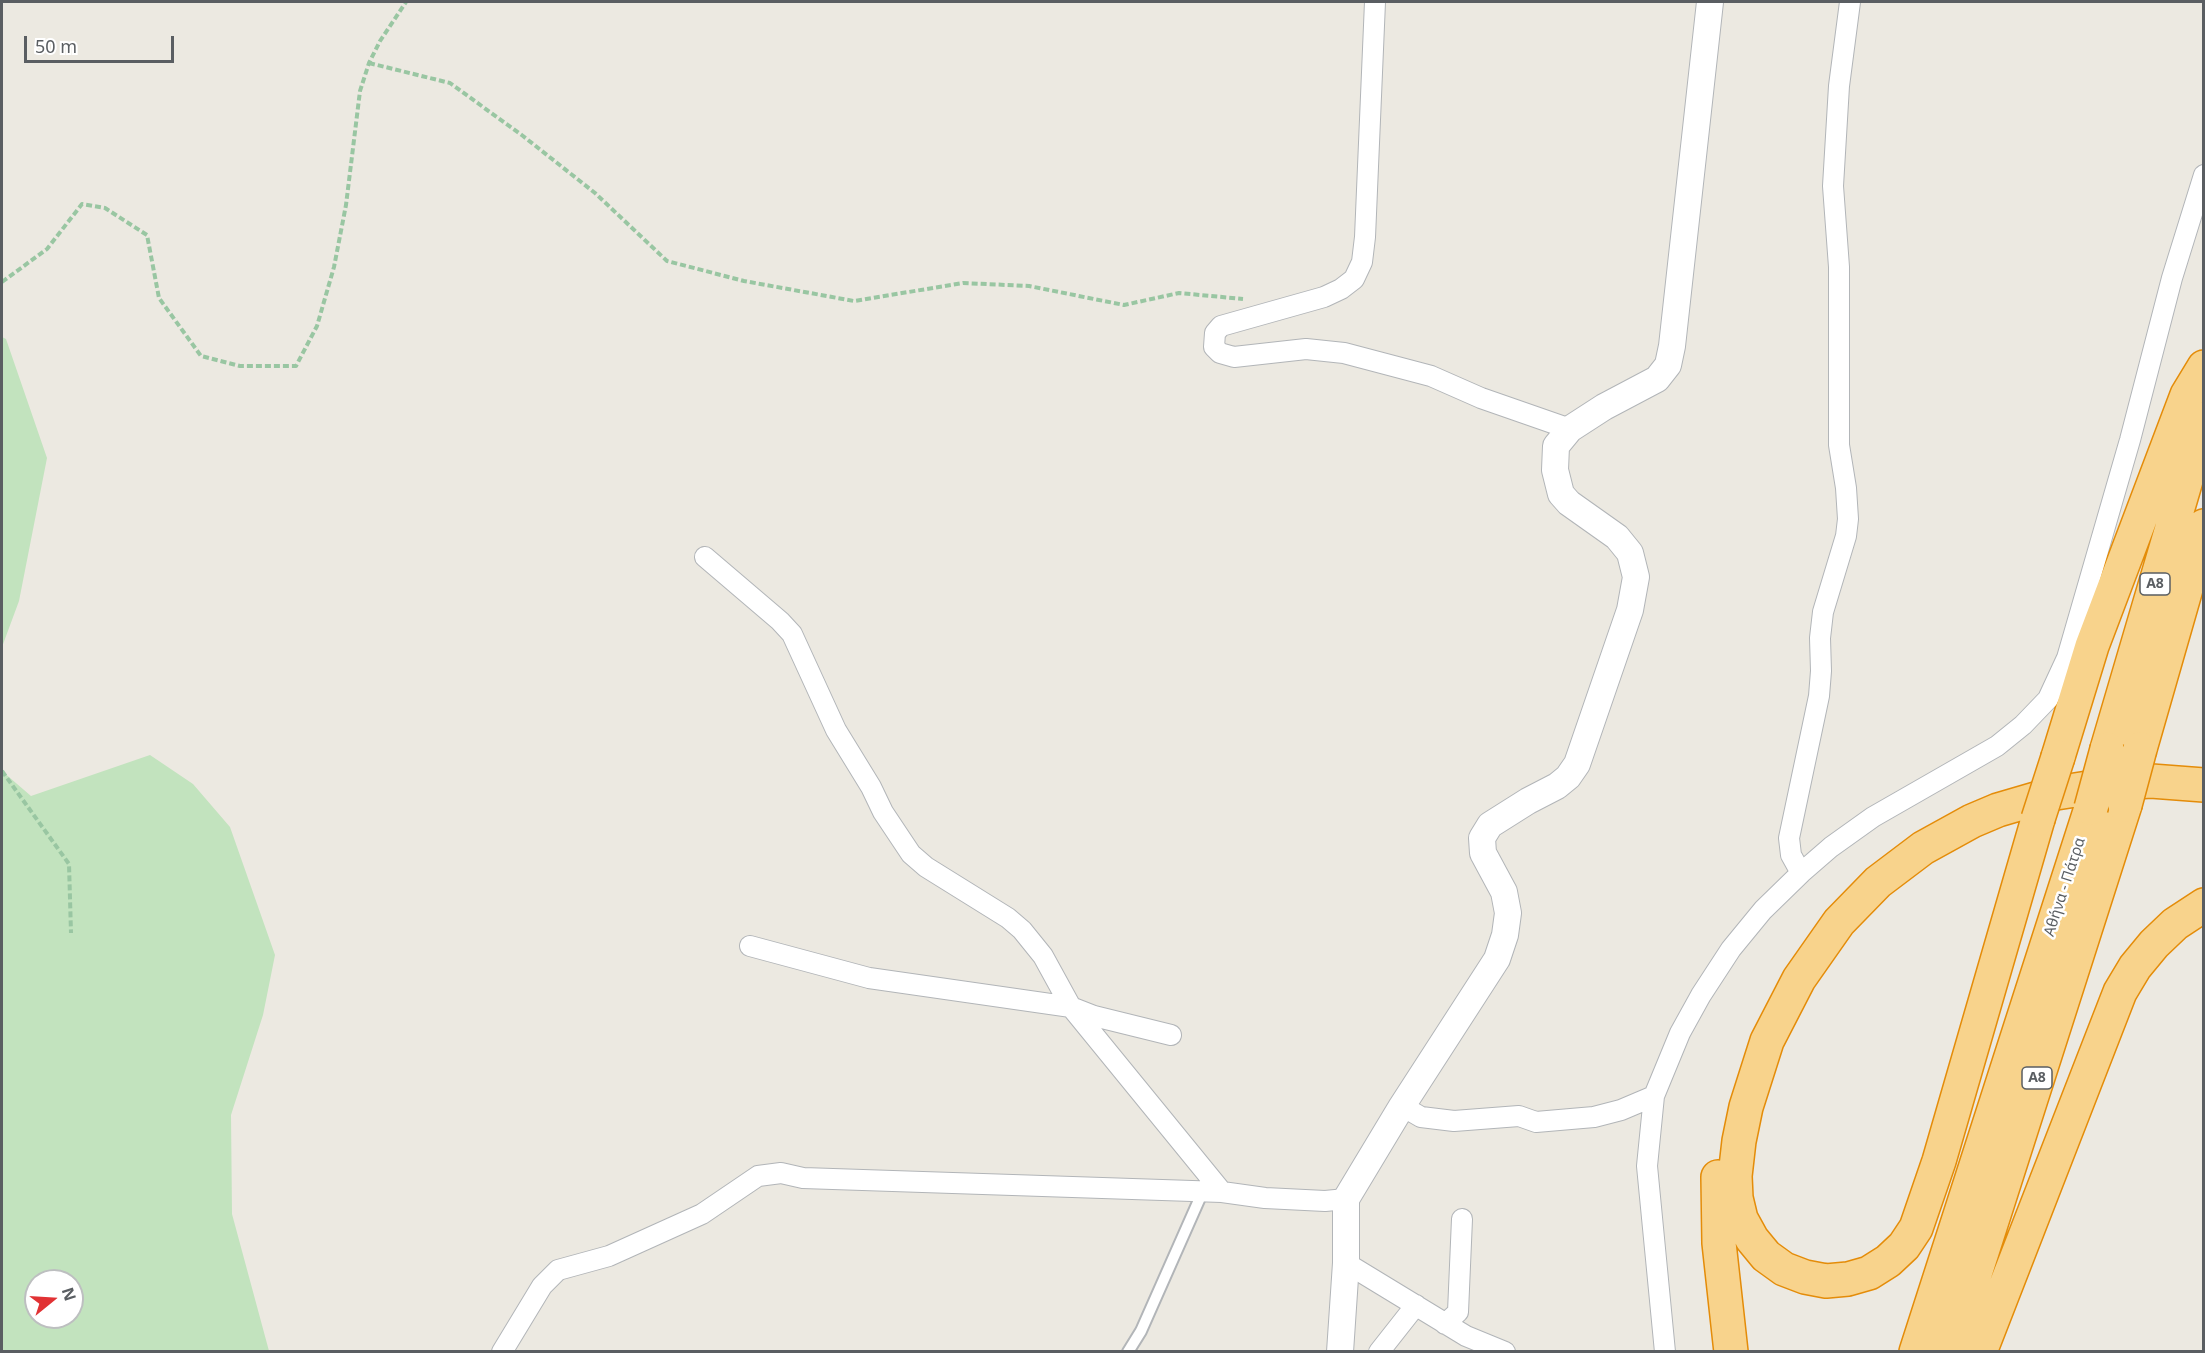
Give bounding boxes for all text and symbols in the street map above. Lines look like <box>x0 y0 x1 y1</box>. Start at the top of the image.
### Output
scale bar <box>27 24 177 62</box>
text: 50 m <box>35 34 77 58</box>
road number: Α8 <box>2140 573 2170 595</box>
street label: Αθήνα - Πάτρα <box>2041 835 2089 939</box>
road number: Α8 <box>2022 1067 2052 1089</box>
north arrow <box>24 1269 84 1329</box>
text: N <box>57 1284 82 1304</box>

